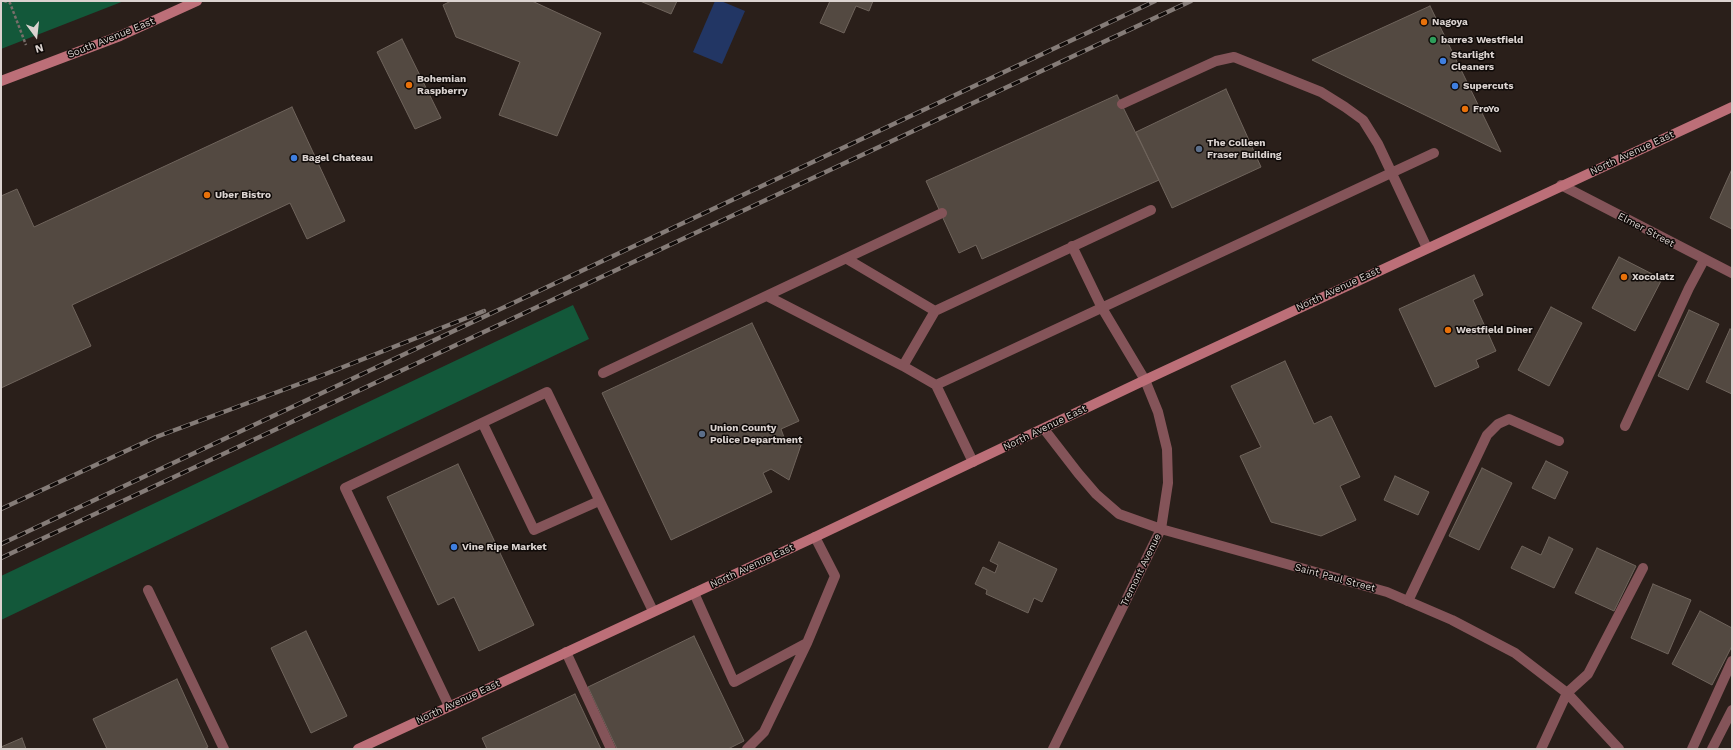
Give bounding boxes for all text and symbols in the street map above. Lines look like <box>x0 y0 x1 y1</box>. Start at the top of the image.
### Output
street label: South Avenue East <box>66 15 156 61</box>
north arrow <box>16 16 56 56</box>
place label: Nagoya <box>1432 16 1468 28</box>
marker: Nagoya <box>1419 17 1429 27</box>
place label: barre3 Westfield <box>1441 34 1523 46</box>
marker: barre3 Westfield <box>1428 35 1438 45</box>
text: N <box>34 41 45 55</box>
place label: Starlight Cleaners <box>1451 49 1494 72</box>
marker: Starlight Cleaners <box>1438 56 1448 66</box>
place label: Bohemian Raspberry <box>417 73 468 96</box>
marker: Bohemian Raspberry <box>404 80 414 90</box>
place label: Supercuts <box>1463 80 1513 92</box>
marker: Supercuts <box>1450 81 1460 91</box>
place label: FroYo <box>1473 103 1500 115</box>
marker: FroYo <box>1460 104 1470 114</box>
street label: North Avenue East <box>1588 128 1676 178</box>
place label: The Colleen Fraser Building <box>1207 137 1281 160</box>
marker: The Colleen Fraser Building <box>1194 144 1204 154</box>
place label: Bagel Chateau <box>302 152 373 164</box>
marker: Bagel Chateau <box>289 153 299 163</box>
place label: Uber Bistro <box>215 189 271 201</box>
marker: Uber Bistro <box>202 190 212 200</box>
street label: Elmer Street <box>1616 210 1676 250</box>
street label: North Avenue East <box>1294 264 1382 314</box>
place label: Xocolatz <box>1632 271 1674 283</box>
marker: Xocolatz <box>1619 272 1629 282</box>
place label: Westfield Diner <box>1456 324 1532 336</box>
marker: Westfield Diner <box>1443 325 1453 335</box>
street label: North Avenue East <box>1001 403 1089 453</box>
place label: Union County Police Department <box>710 422 802 446</box>
marker: Union County Police Department <box>697 429 707 439</box>
street label: Tremont Avenue <box>1118 532 1164 608</box>
place label: Vine Ripe Market <box>462 541 547 553</box>
street label: North Avenue East <box>708 541 796 591</box>
marker: Vine Ripe Market <box>449 542 459 552</box>
street label: Saint Paul Street <box>1293 561 1377 595</box>
street label: North Avenue East <box>414 677 502 727</box>

